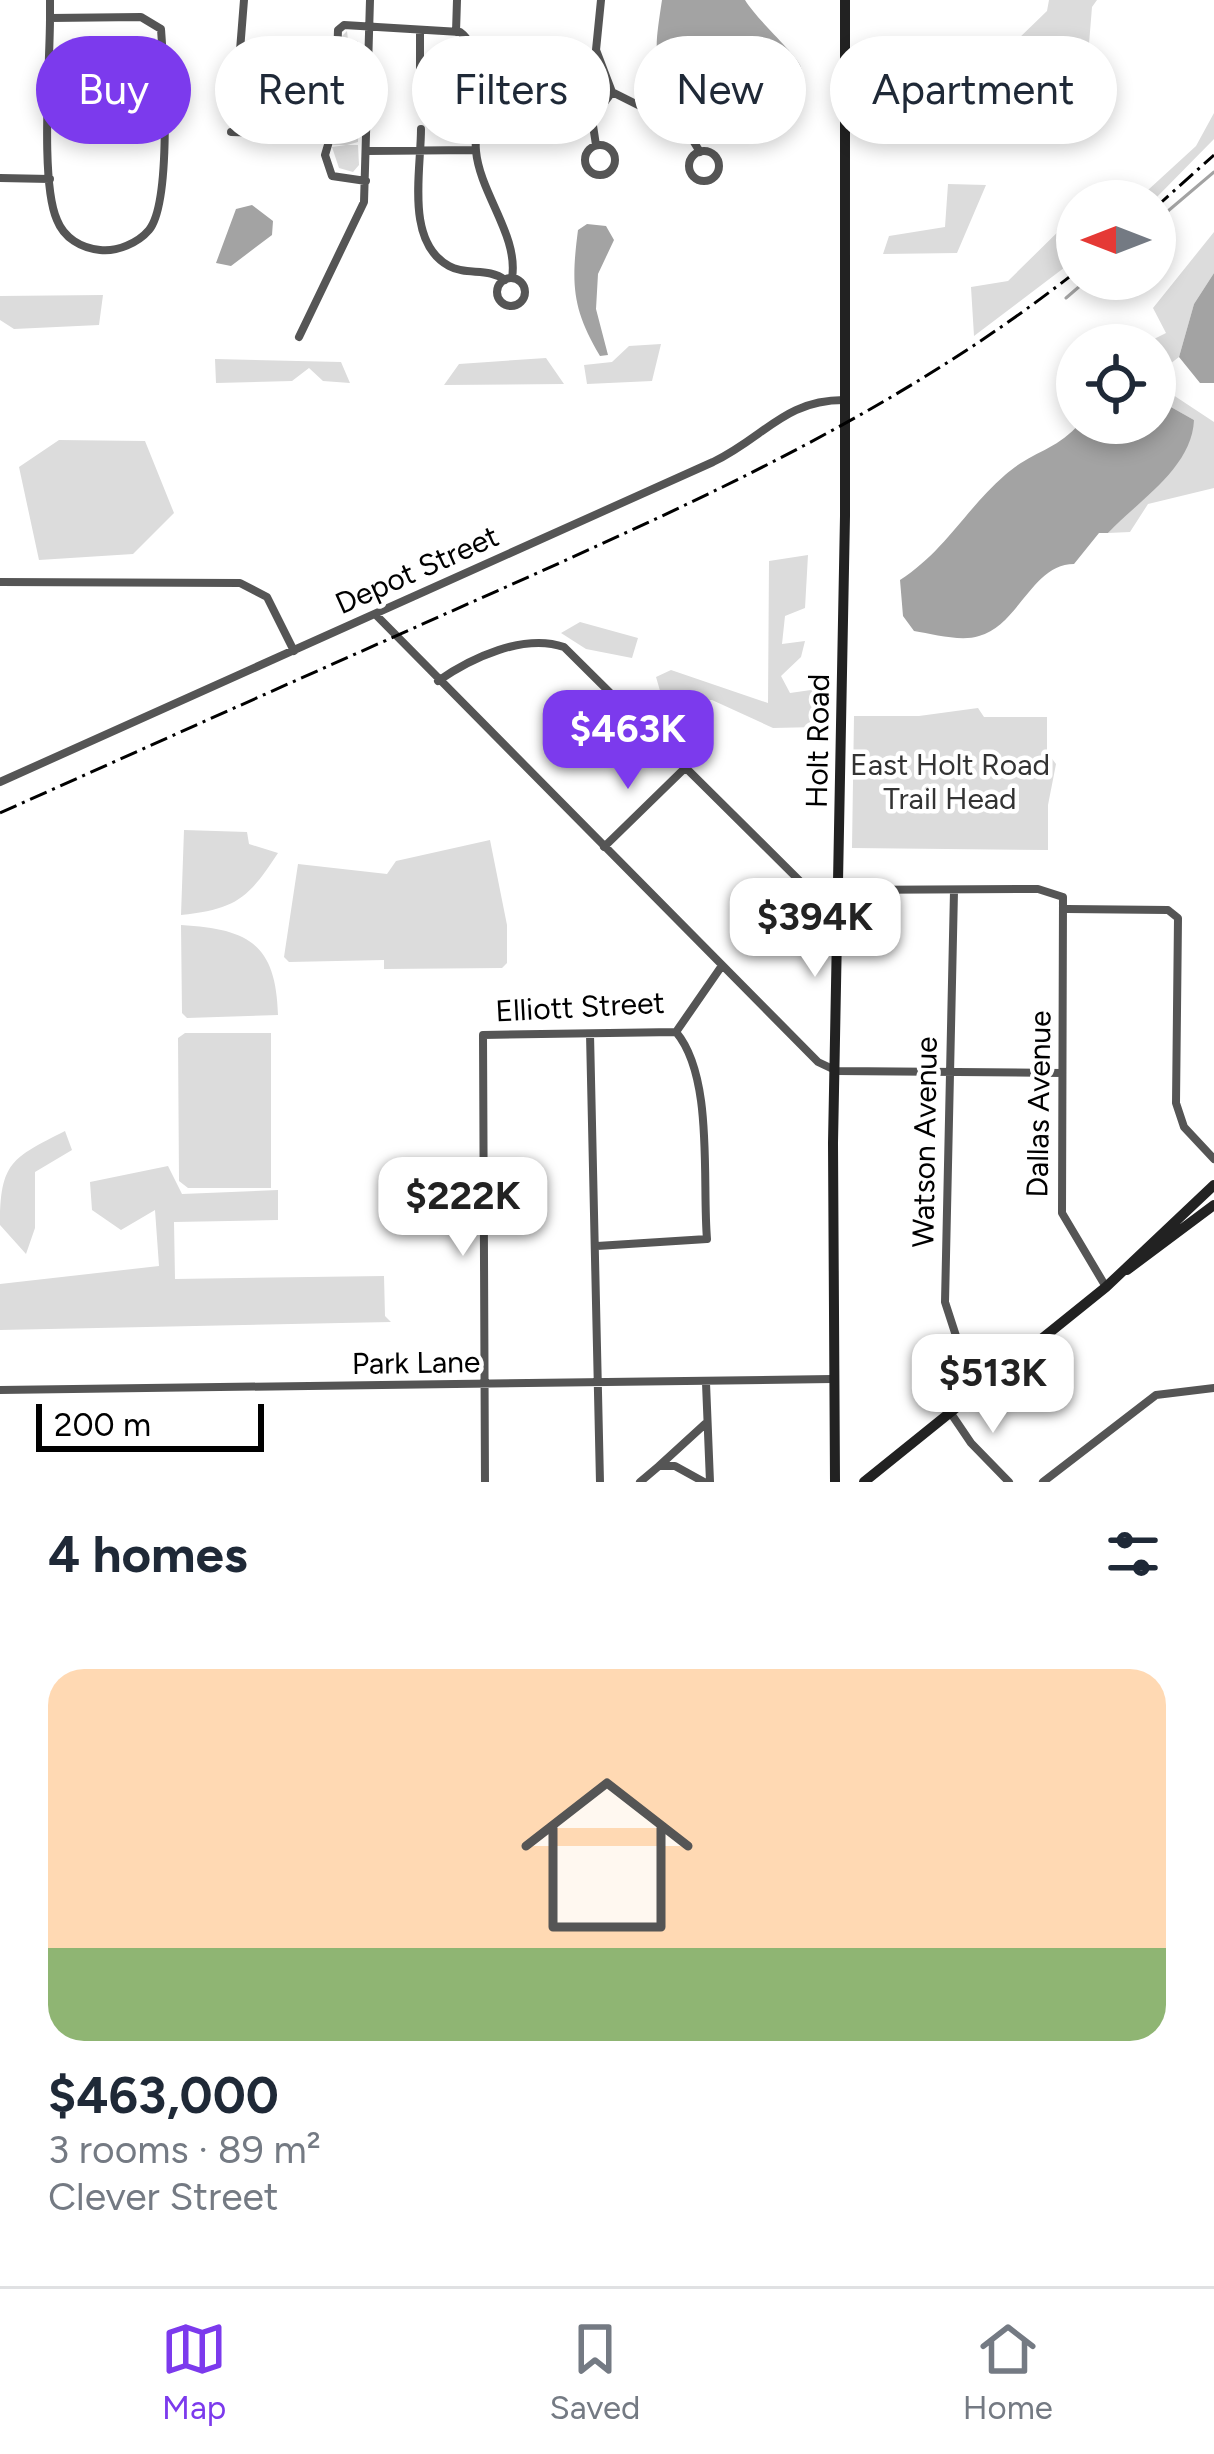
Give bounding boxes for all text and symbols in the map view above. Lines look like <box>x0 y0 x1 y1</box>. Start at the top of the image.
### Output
chip: Buy <box>36 36 191 144</box>
chip: Rent <box>215 36 388 144</box>
chip: Filters <box>412 36 610 144</box>
chip: New <box>634 36 806 144</box>
chip: Apartment <box>830 36 1117 144</box>
north arrow <box>1056 180 1176 300</box>
map controls <box>1056 180 1176 444</box>
button: locate <box>1056 324 1176 444</box>
street label: Depot Street <box>329 517 504 622</box>
street label: Holt Road <box>798 674 837 808</box>
pin: $463K <box>544 690 712 792</box>
text: $463K <box>570 705 686 752</box>
park label: East Holt Road Trail Head <box>850 746 1050 817</box>
pin: $394K <box>731 878 899 980</box>
text: $394K <box>757 893 873 940</box>
street label: Elliott Street <box>494 984 666 1029</box>
street label: Dallas Avenue <box>1018 1010 1059 1198</box>
street label: Watson Avenue <box>904 1036 945 1248</box>
pin: $222K <box>379 1157 547 1259</box>
text: $222K <box>405 1172 521 1219</box>
pin: $513K <box>909 1334 1077 1436</box>
street label: Park Lane <box>351 1343 481 1382</box>
text: $513K <box>939 1349 1047 1396</box>
scale bar <box>36 1398 264 1451</box>
text: 200 m <box>54 1405 151 1444</box>
icon: filters <box>1100 1521 1166 1587</box>
text: 4 homes <box>48 1524 248 1585</box>
icon: home <box>499 1747 715 1963</box>
text: $463,000 <box>48 2065 279 2126</box>
text: 3 rooms · 89 m² <box>48 2126 321 2173</box>
text: Clever Street <box>48 2173 279 2220</box>
tab: Map <box>161 2316 227 2427</box>
tab: Saved <box>549 2316 640 2427</box>
tab: Home <box>963 2316 1053 2427</box>

